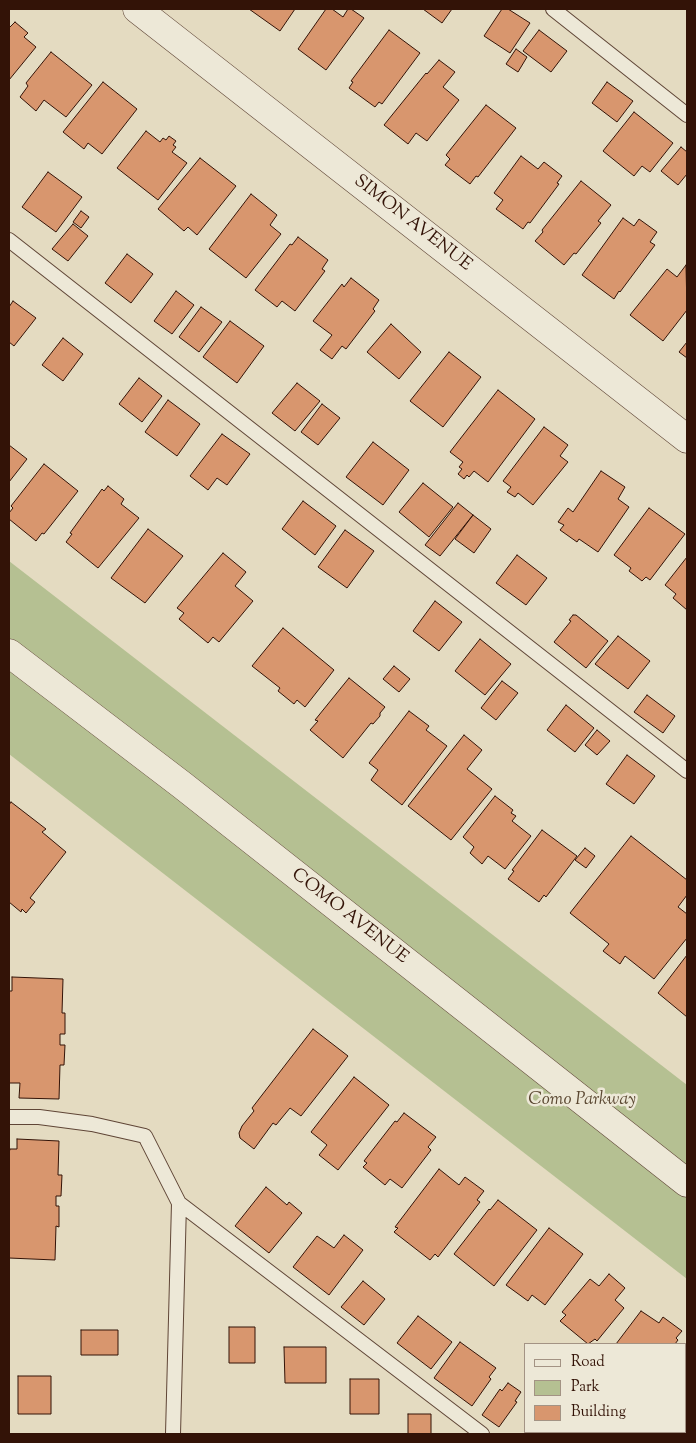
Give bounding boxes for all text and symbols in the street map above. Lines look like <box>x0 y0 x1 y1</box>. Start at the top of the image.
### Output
street label: SIMON AVENUE <box>349 171 475 277</box>
street label: COMO AVENUE <box>286 865 412 969</box>
park label: Como Parkway <box>528 1090 636 1112</box>
legend <box>524 1343 686 1433</box>
text: Road <box>571 1352 605 1373</box>
text: Park <box>571 1377 600 1398</box>
text: Building <box>571 1402 626 1423</box>

